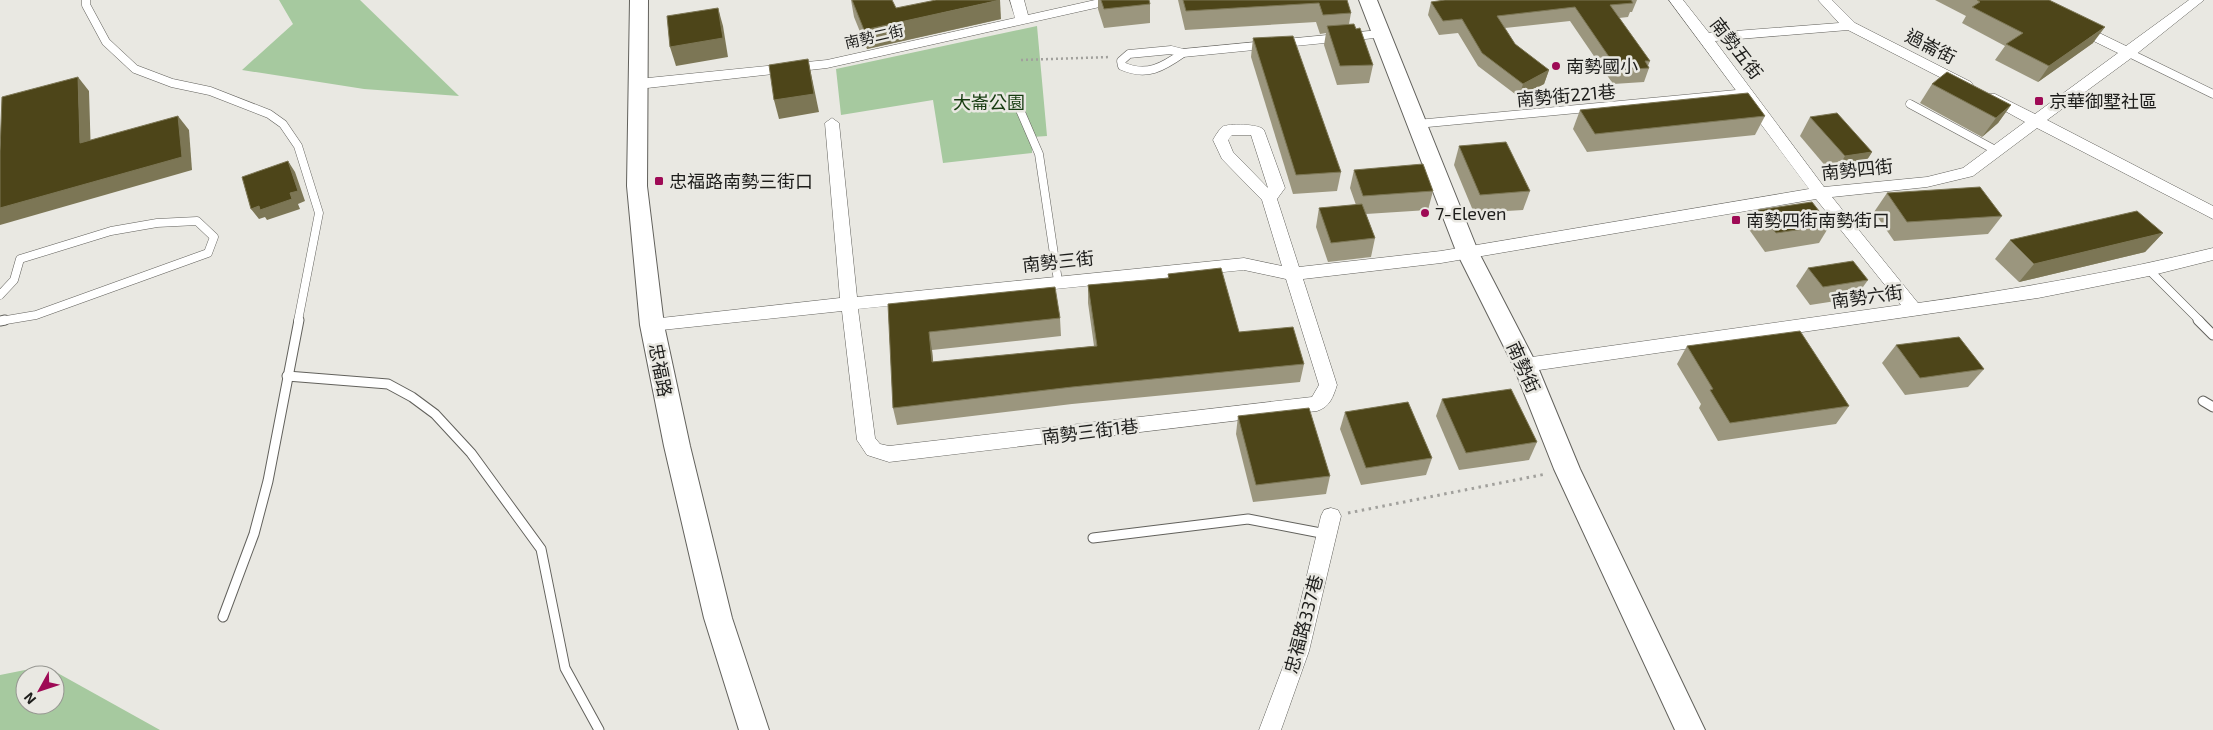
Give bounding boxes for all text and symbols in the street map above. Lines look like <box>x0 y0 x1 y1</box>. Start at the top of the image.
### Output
street label: 南勢五街 <box>1706 13 1768 83</box>
street label: 南勢二街 <box>843 20 905 52</box>
street label: 過崙街 <box>1902 24 1960 68</box>
place label: 南勢國小 <box>1566 55 1638 77</box>
marker: 南勢國小 <box>1550 60 1562 72</box>
street label: 南勢街221巷 <box>1516 80 1616 110</box>
place label: 京華御墅社區 <box>2049 90 2157 112</box>
park label: 大崙公園 <box>953 91 1025 113</box>
marker: 京華御墅社區 <box>2033 95 2045 107</box>
street label: 南勢四街 <box>1820 154 1894 184</box>
place label: 忠福路南勢三街口 <box>669 170 813 192</box>
marker: 忠福路南勢三街口 <box>653 175 665 187</box>
place label: 7-Eleven <box>1435 202 1507 224</box>
marker: 7-Eleven <box>1419 207 1431 219</box>
place label: 南勢四街南勢街口 <box>1746 209 1890 231</box>
marker: 南勢四街南勢街口 <box>1730 214 1742 226</box>
street label: 南勢三街 <box>1021 246 1095 276</box>
street label: 南勢六街 <box>1830 280 1904 312</box>
street label: 南勢街 <box>1503 338 1545 396</box>
street label: 忠福路 <box>645 341 677 399</box>
street label: 南勢三街1巷 <box>1040 414 1140 448</box>
street label: 忠福路337巷 <box>1279 572 1327 676</box>
north arrow <box>15 665 65 715</box>
text: N <box>20 689 39 708</box>

